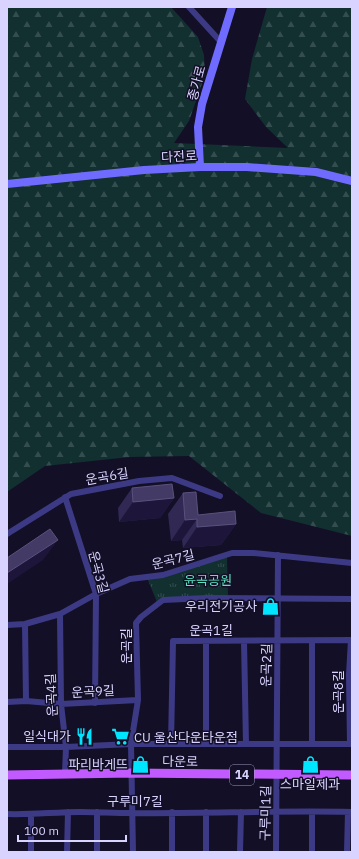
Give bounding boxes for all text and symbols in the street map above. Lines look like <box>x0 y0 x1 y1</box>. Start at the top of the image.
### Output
street label: 종가로 <box>184 64 209 103</box>
street label: 다전로 <box>161 147 197 166</box>
street label: 운곡6길 <box>84 464 130 489</box>
street label: 운곡7길 <box>150 546 196 573</box>
street label: 운곡3길 <box>85 549 112 595</box>
park label: 윤곡공원 <box>184 572 232 589</box>
shop icon: 우리전기공사 <box>260 596 280 616</box>
place label: 우리전기공사 <box>185 598 257 615</box>
street label: 운곡1길 <box>189 622 233 639</box>
street label: 운곡길 <box>118 628 135 664</box>
street label: 운곡2길 <box>258 643 275 687</box>
street label: 운곡8길 <box>330 670 347 714</box>
street label: 운곡4길 <box>42 673 61 717</box>
street label: 운곡9길 <box>71 682 115 701</box>
restaurant icon: 일식대가 <box>74 726 94 746</box>
supermarket icon: CU 울산다운타운점 <box>111 727 131 747</box>
place label: 일식대가 <box>23 728 71 745</box>
place label: CU 울산다운타운점 <box>134 729 238 746</box>
street label: 다운로 <box>162 753 198 770</box>
shop icon: 파리바게뜨 <box>131 754 151 774</box>
shop icon: 스마일제과 <box>300 755 320 775</box>
place label: 파리바게뜨 <box>68 756 128 773</box>
road number: 14 <box>230 765 254 785</box>
place label: 스마일제과 <box>280 776 340 793</box>
street label: 구루미1길 <box>257 785 274 841</box>
street label: 구루미7길 <box>107 793 163 810</box>
scale bar <box>18 817 126 843</box>
text: 100 m <box>24 823 59 838</box>

